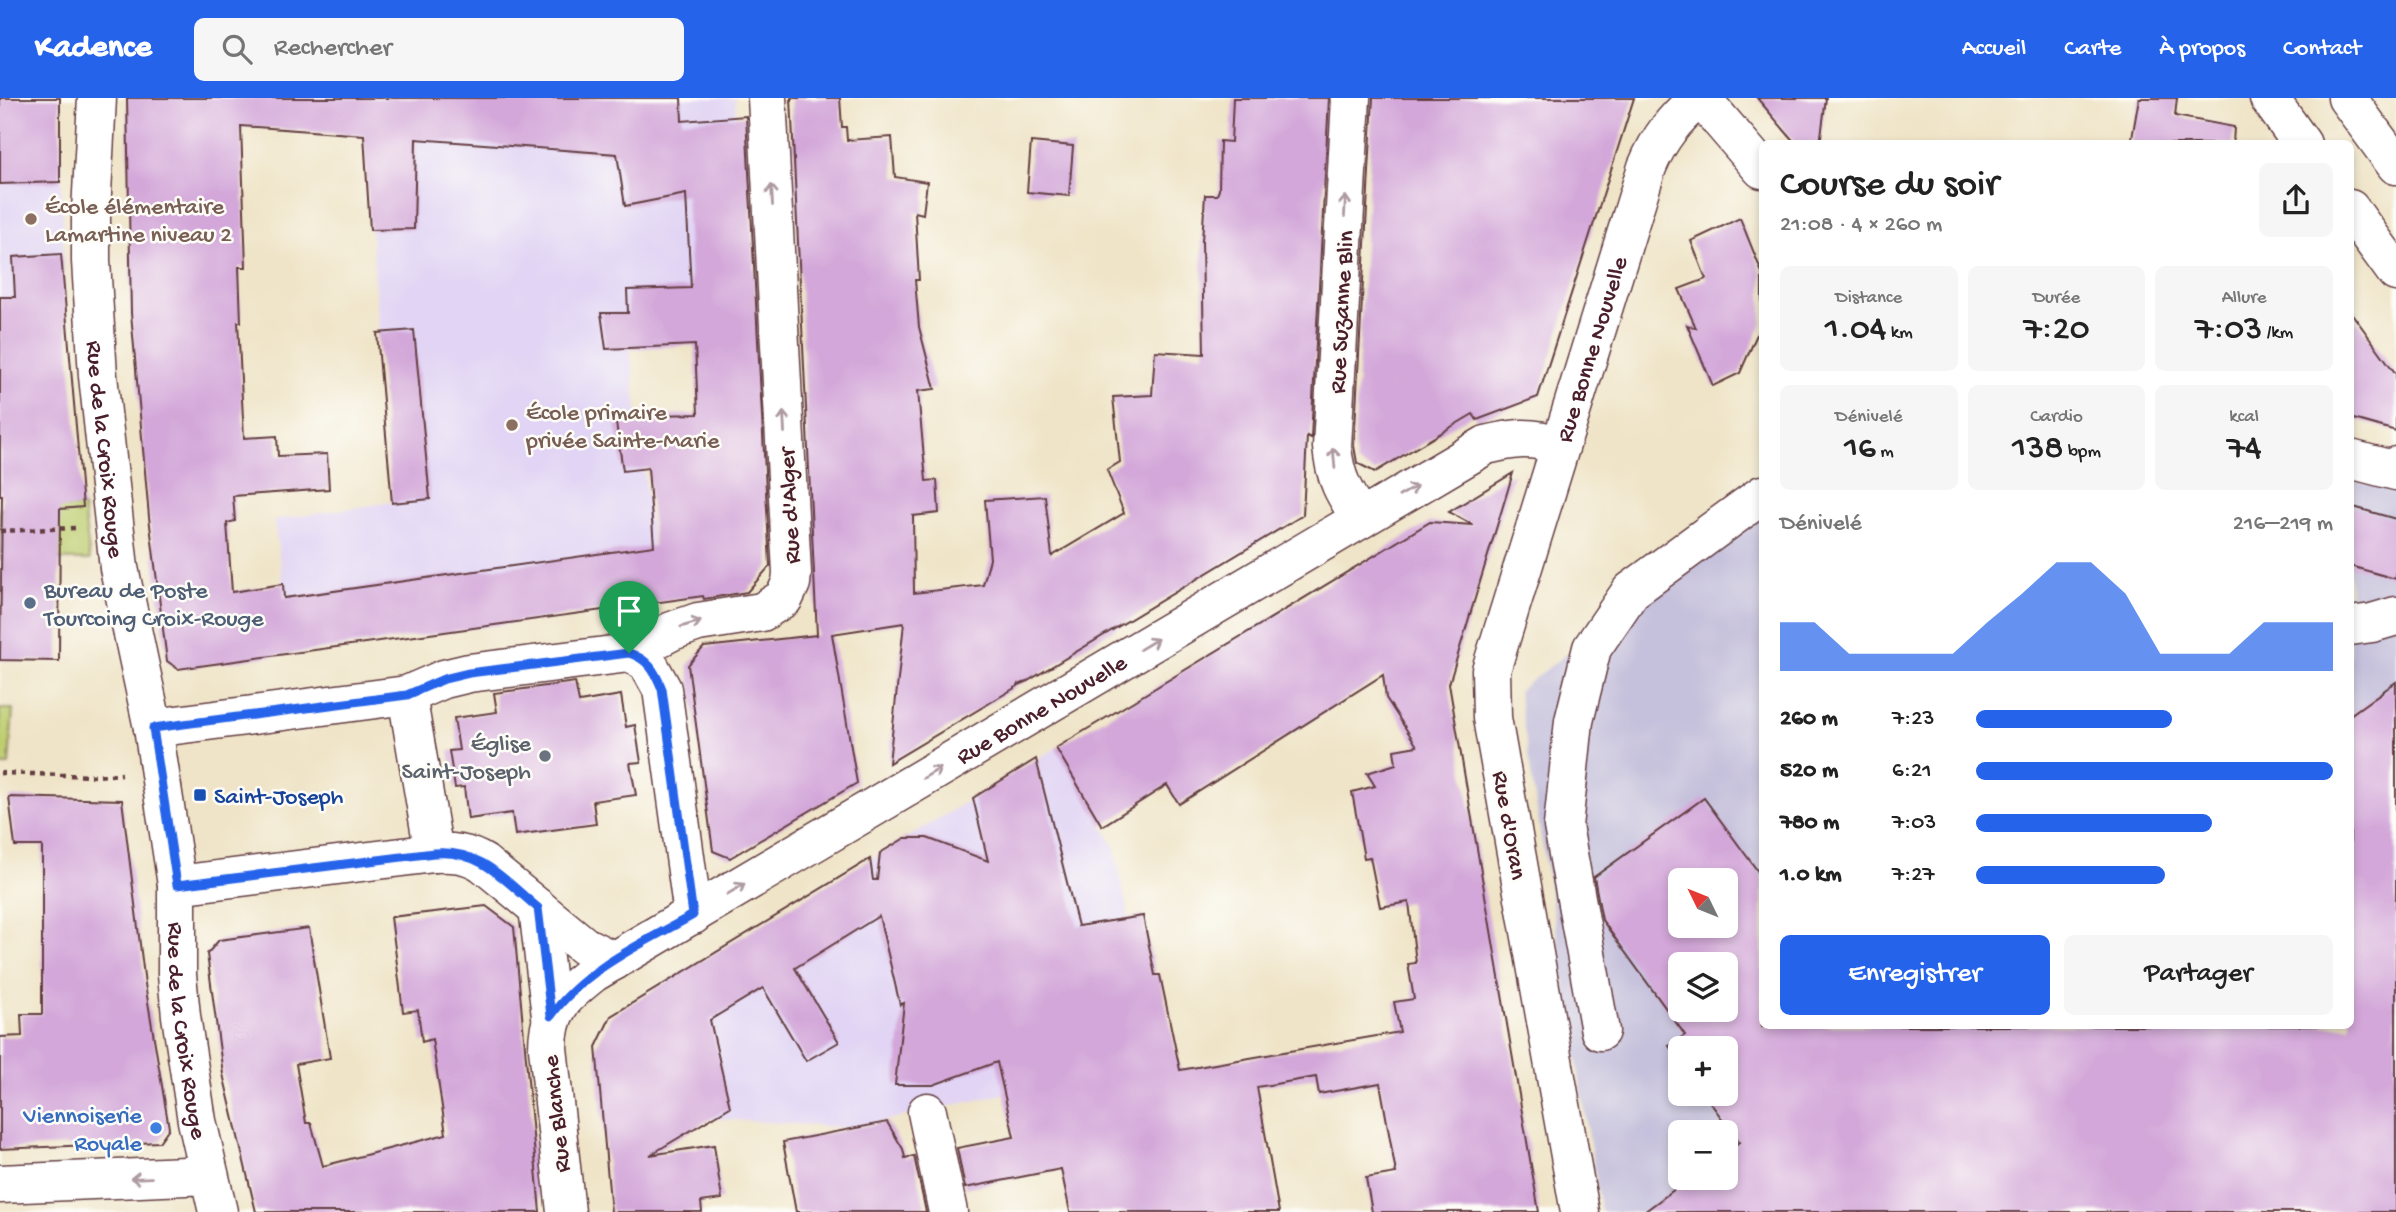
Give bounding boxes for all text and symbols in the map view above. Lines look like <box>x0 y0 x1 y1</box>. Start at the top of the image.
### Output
search box <box>194 18 684 81</box>
text: Kadence <box>35 30 152 68</box>
icon: search <box>218 30 256 68</box>
text: Rechercher <box>274 34 392 65</box>
text: Accueil <box>1962 35 2026 64</box>
text: Carte <box>2064 35 2121 64</box>
text: À propos <box>2159 35 2245 64</box>
text: Contact <box>2283 35 2361 64</box>
button: share <box>2259 163 2333 237</box>
text: Course du soir <box>1780 164 1999 208</box>
one-way arrow <box>766 184 779 207</box>
place label: École élémentaire Lamartine niveau 2 <box>45 194 232 251</box>
one-way arrow <box>1339 195 1352 218</box>
marker: École élémentaire Lamartine niveau 2 <box>23 211 39 227</box>
text: 21:08 · 4 × 260 m <box>1780 212 1942 239</box>
street label: Rue Suzanne Blin <box>1325 229 1362 394</box>
street label: Rue Bonne Nouvelle <box>1552 253 1637 446</box>
text: Distance <box>1835 287 1902 310</box>
text: Durée <box>2033 287 2080 310</box>
text: Allure <box>2222 287 2267 310</box>
text: 1.04 <box>1825 310 1886 351</box>
text: 7:20 <box>2023 310 2090 351</box>
text: 7:03 <box>2195 310 2262 351</box>
text: km <box>1886 322 1913 345</box>
text: /km <box>2262 322 2293 345</box>
street label: Rue de la Croix Rouge <box>78 340 129 560</box>
place label: École primaire privée Sainte-Marie <box>525 400 720 457</box>
text: Dénivelé <box>1835 406 1903 429</box>
text: Cardio <box>2030 406 2083 429</box>
text: kcal <box>2229 406 2259 429</box>
one-way arrow <box>777 411 790 434</box>
marker: École primaire privée Sainte-Marie <box>504 417 520 433</box>
text: 16 <box>1844 429 1876 470</box>
text: 138 <box>2012 429 2064 470</box>
text: 74 <box>2227 429 2262 470</box>
text: m <box>1876 441 1894 464</box>
text: bpm <box>2064 441 2101 464</box>
street label: Rue d'Alger <box>774 445 809 565</box>
one-way arrow <box>1327 447 1340 469</box>
one-way arrow <box>1397 484 1418 497</box>
text: Dénivelé <box>1780 511 1862 538</box>
text: 216–219 m <box>2233 511 2333 538</box>
place label: Bureau de Poste Tourcoing Croix-Rouge <box>42 578 264 635</box>
pin <box>599 581 659 653</box>
icon: arrive <box>610 592 648 630</box>
marker: Bureau de Poste Tourcoing Croix-Rouge <box>22 595 38 611</box>
one-way arrow <box>680 617 702 630</box>
one-way arrow <box>1138 637 1158 651</box>
street label: Rue Bonne Nouvelle <box>952 649 1134 773</box>
text: 260 m <box>1780 706 1838 733</box>
text: 7:23 <box>1892 706 1934 733</box>
place label: Église Saint-Joseph <box>402 731 532 788</box>
marker: Église Saint-Joseph <box>537 748 553 764</box>
text: 520 m <box>1780 758 1838 785</box>
text: 6:21 <box>1892 758 1931 785</box>
one-way arrow <box>922 766 942 780</box>
street label: Rue d'Oran <box>1484 769 1531 883</box>
place label: Saint-Joseph <box>214 784 344 813</box>
marker: Saint-Joseph <box>192 787 208 803</box>
text: 780 m <box>1780 810 1839 837</box>
text: 7:03 <box>1892 810 1936 837</box>
text: 1.0 km <box>1780 862 1842 889</box>
text: 7:27 <box>1892 862 1934 889</box>
north arrow <box>1668 868 1738 938</box>
map controls <box>1668 868 1738 1190</box>
one-way arrow <box>726 882 746 896</box>
street label: Rue de la Croix Rouge <box>159 922 212 1143</box>
button: Enregistrer <box>1780 935 2050 1015</box>
button: Partager <box>2064 935 2333 1015</box>
button: layers <box>1668 952 1738 1022</box>
button: + <box>1668 1036 1738 1106</box>
street label: Rue Blanche <box>538 1053 579 1174</box>
place label: Viennoiserie Royale <box>22 1103 143 1160</box>
marker: Viennoiserie Royale <box>148 1120 164 1136</box>
button: − <box>1668 1120 1738 1190</box>
one-way arrow <box>130 1172 153 1185</box>

